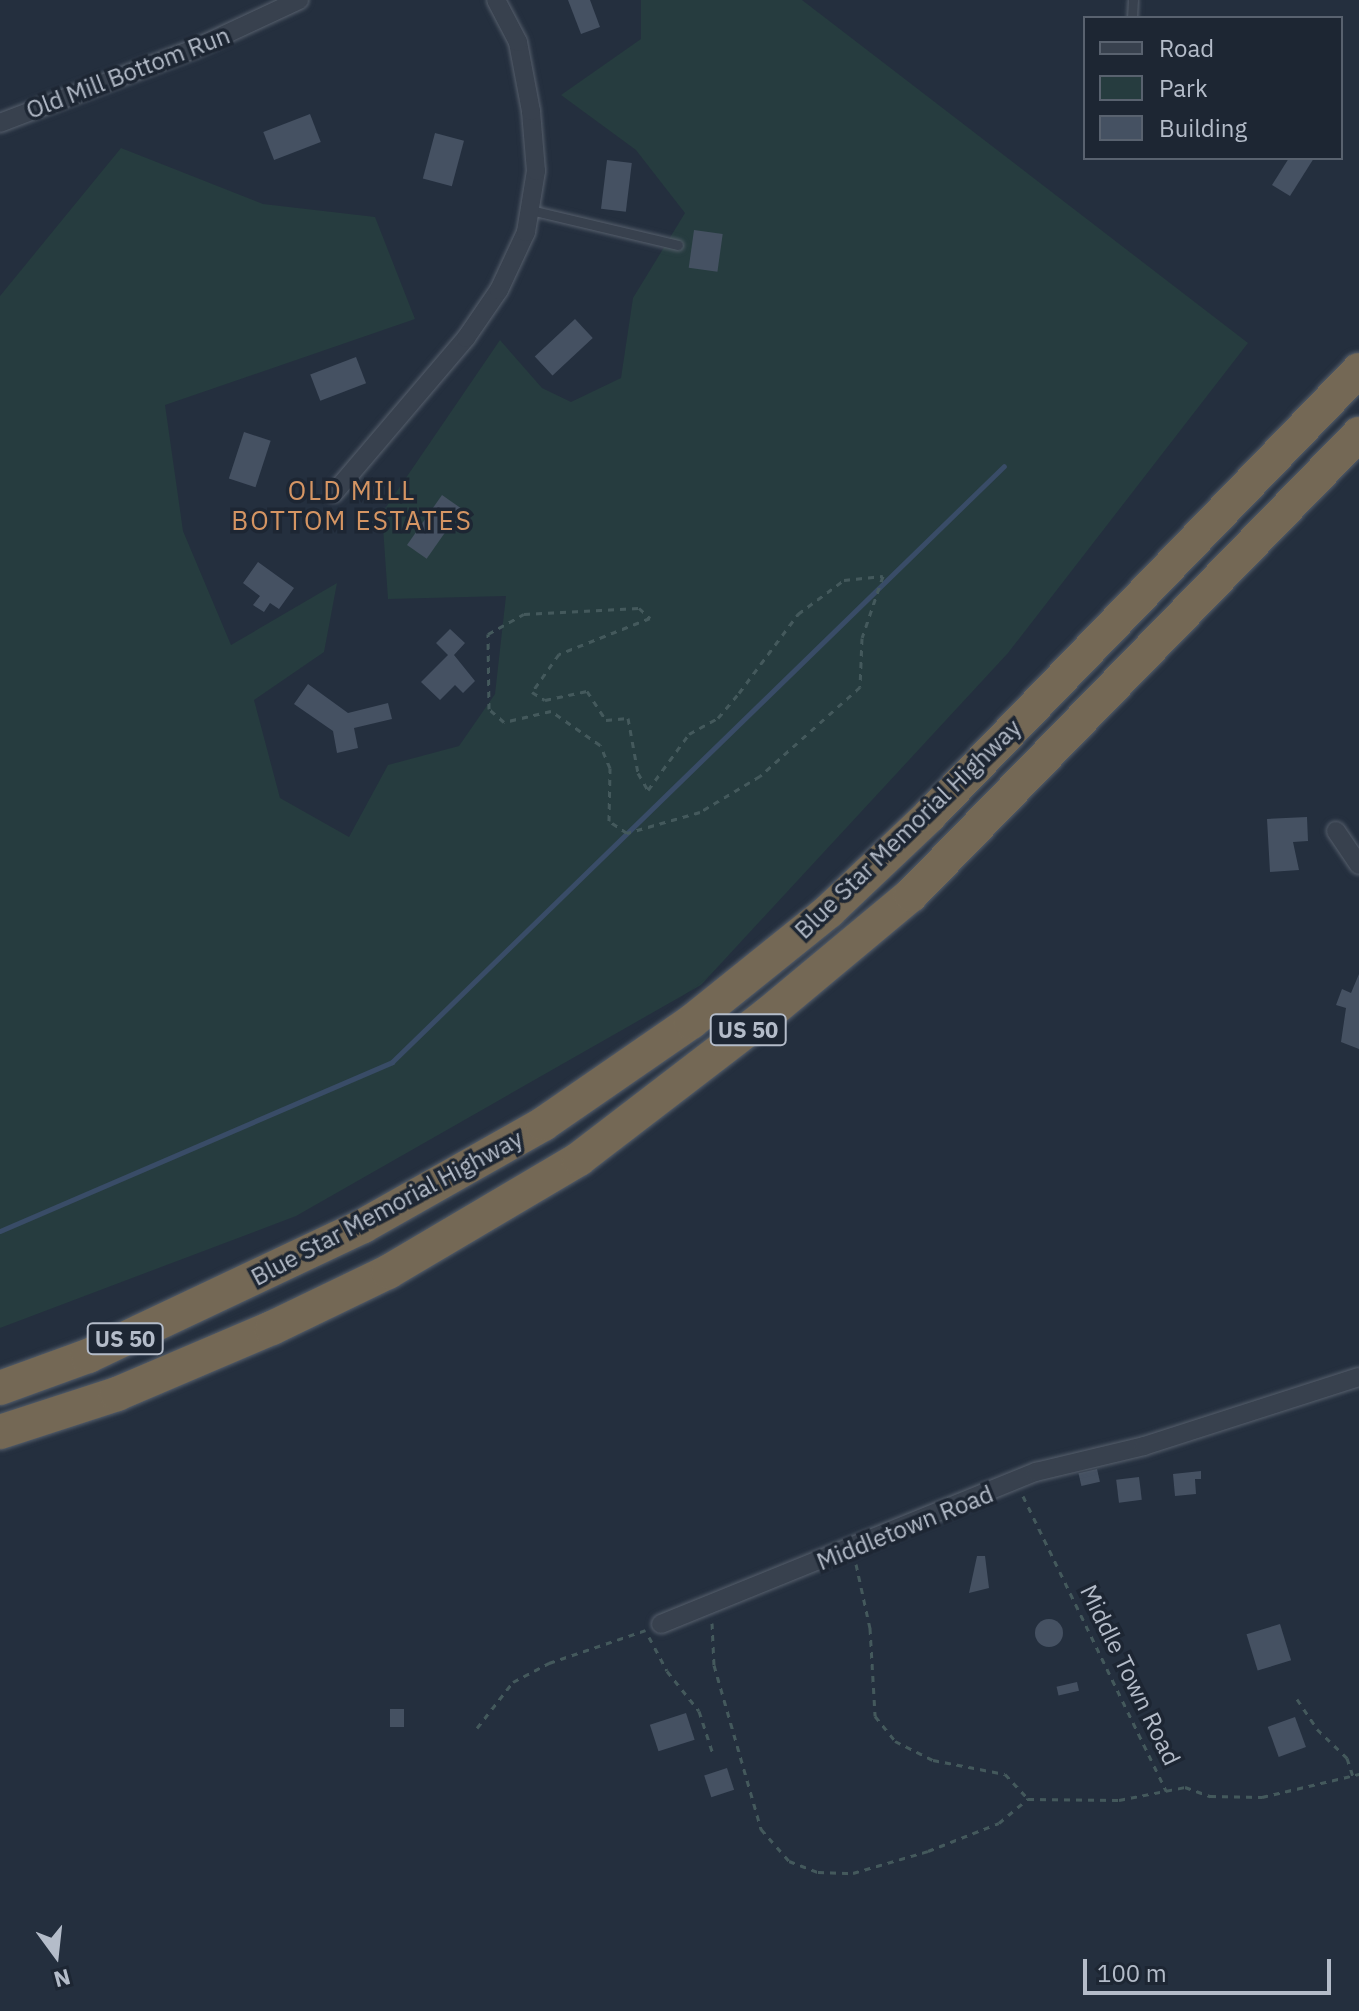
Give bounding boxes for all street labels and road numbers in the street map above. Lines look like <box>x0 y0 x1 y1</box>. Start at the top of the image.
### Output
street label: Old Mill Bottom Run <box>22 21 234 125</box>
street label: Blue Star Memorial Highway <box>789 713 1027 945</box>
road number: US 50 <box>708 1012 788 1048</box>
street label: Blue Star Memorial Highway <box>246 1124 528 1292</box>
road number: US 50 <box>85 1321 165 1357</box>
street label: Middletown Road <box>813 1480 997 1576</box>
street label: Middle Town Road <box>1074 1580 1186 1770</box>

